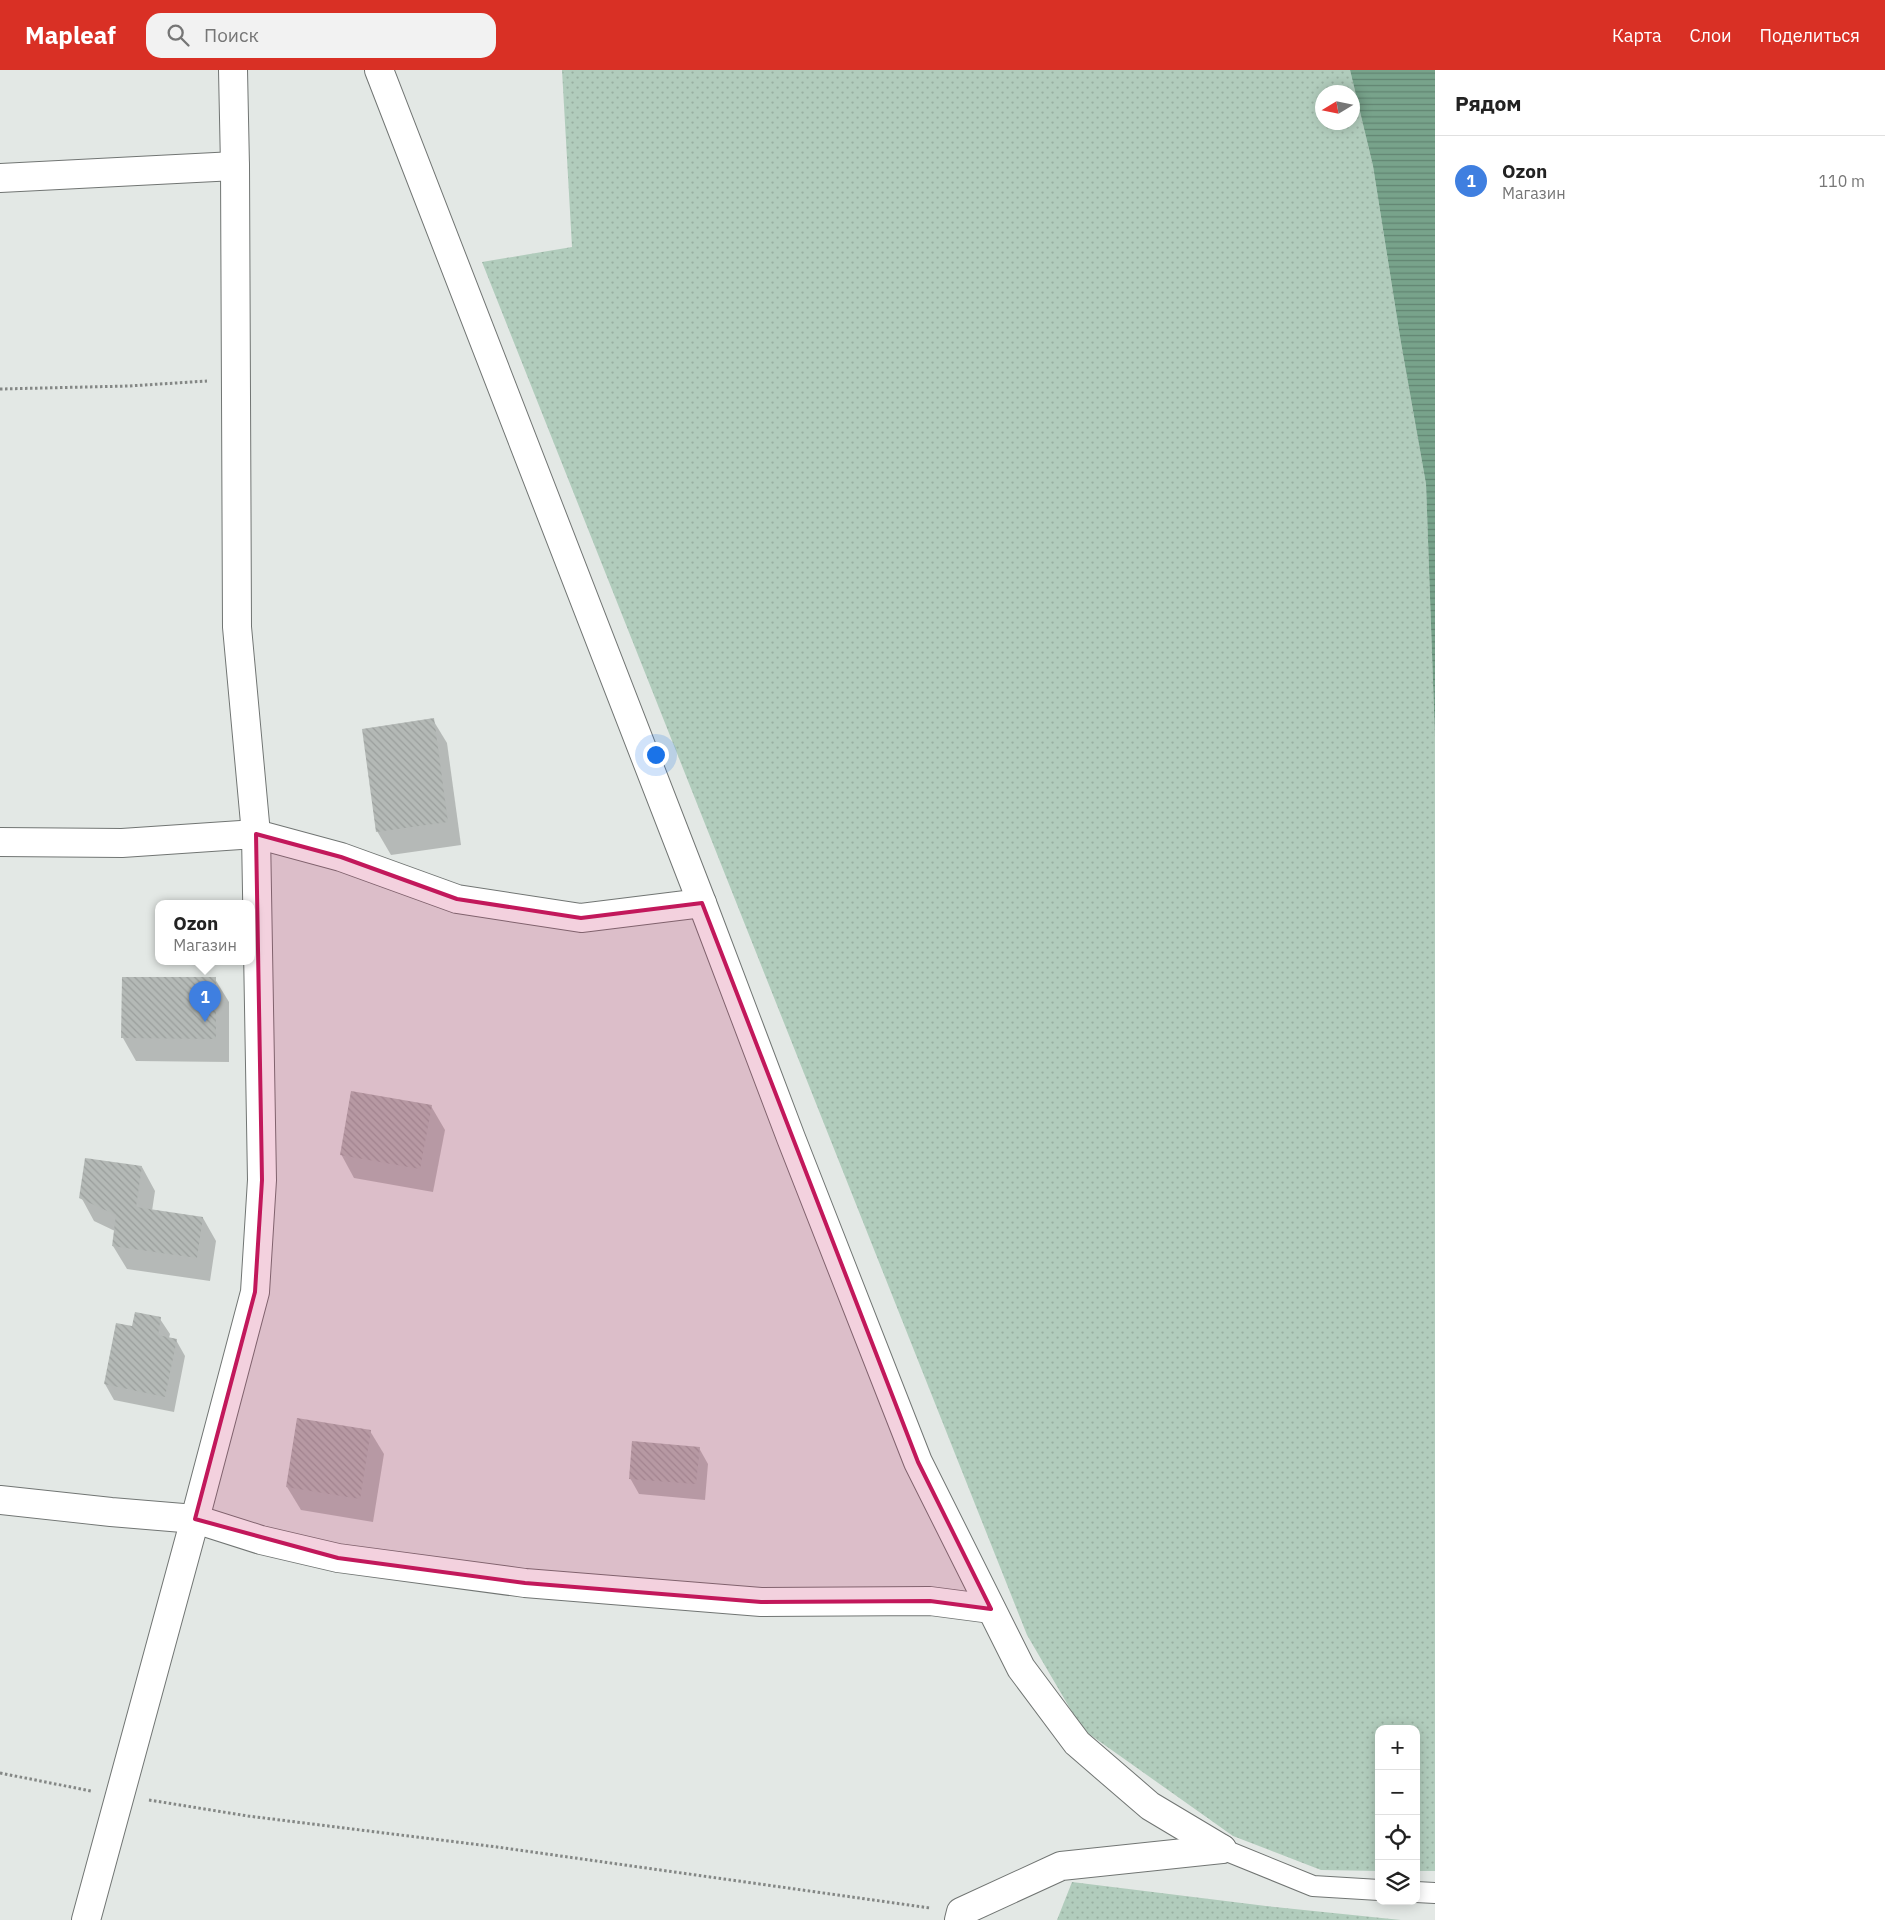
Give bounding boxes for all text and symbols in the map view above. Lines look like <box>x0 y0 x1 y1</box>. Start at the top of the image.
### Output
search box <box>146 13 496 58</box>
text: Mapleaf <box>25 19 116 51</box>
icon: search <box>164 21 192 49</box>
text: Поиск <box>204 23 259 47</box>
text: Карта <box>1612 24 1662 47</box>
text: Слои <box>1690 24 1732 47</box>
text: Поделиться <box>1760 24 1860 47</box>
north arrow <box>1315 85 1360 130</box>
text: Рядом <box>1455 89 1522 117</box>
text: Ozon <box>1502 159 1547 183</box>
text: 1 <box>1466 171 1476 191</box>
text: 110 m <box>1818 171 1865 191</box>
text: Магазин <box>1502 183 1566 203</box>
your location <box>643 742 669 768</box>
popup <box>155 900 255 965</box>
text: Ozon <box>173 911 218 935</box>
text: Магазин <box>173 935 237 955</box>
pin: 1 <box>189 981 221 1022</box>
map controls <box>1375 1725 1420 1905</box>
button: + <box>1375 1725 1420 1770</box>
button: − <box>1375 1770 1420 1815</box>
button: locate <box>1375 1815 1420 1860</box>
button: layers <box>1375 1860 1420 1905</box>

